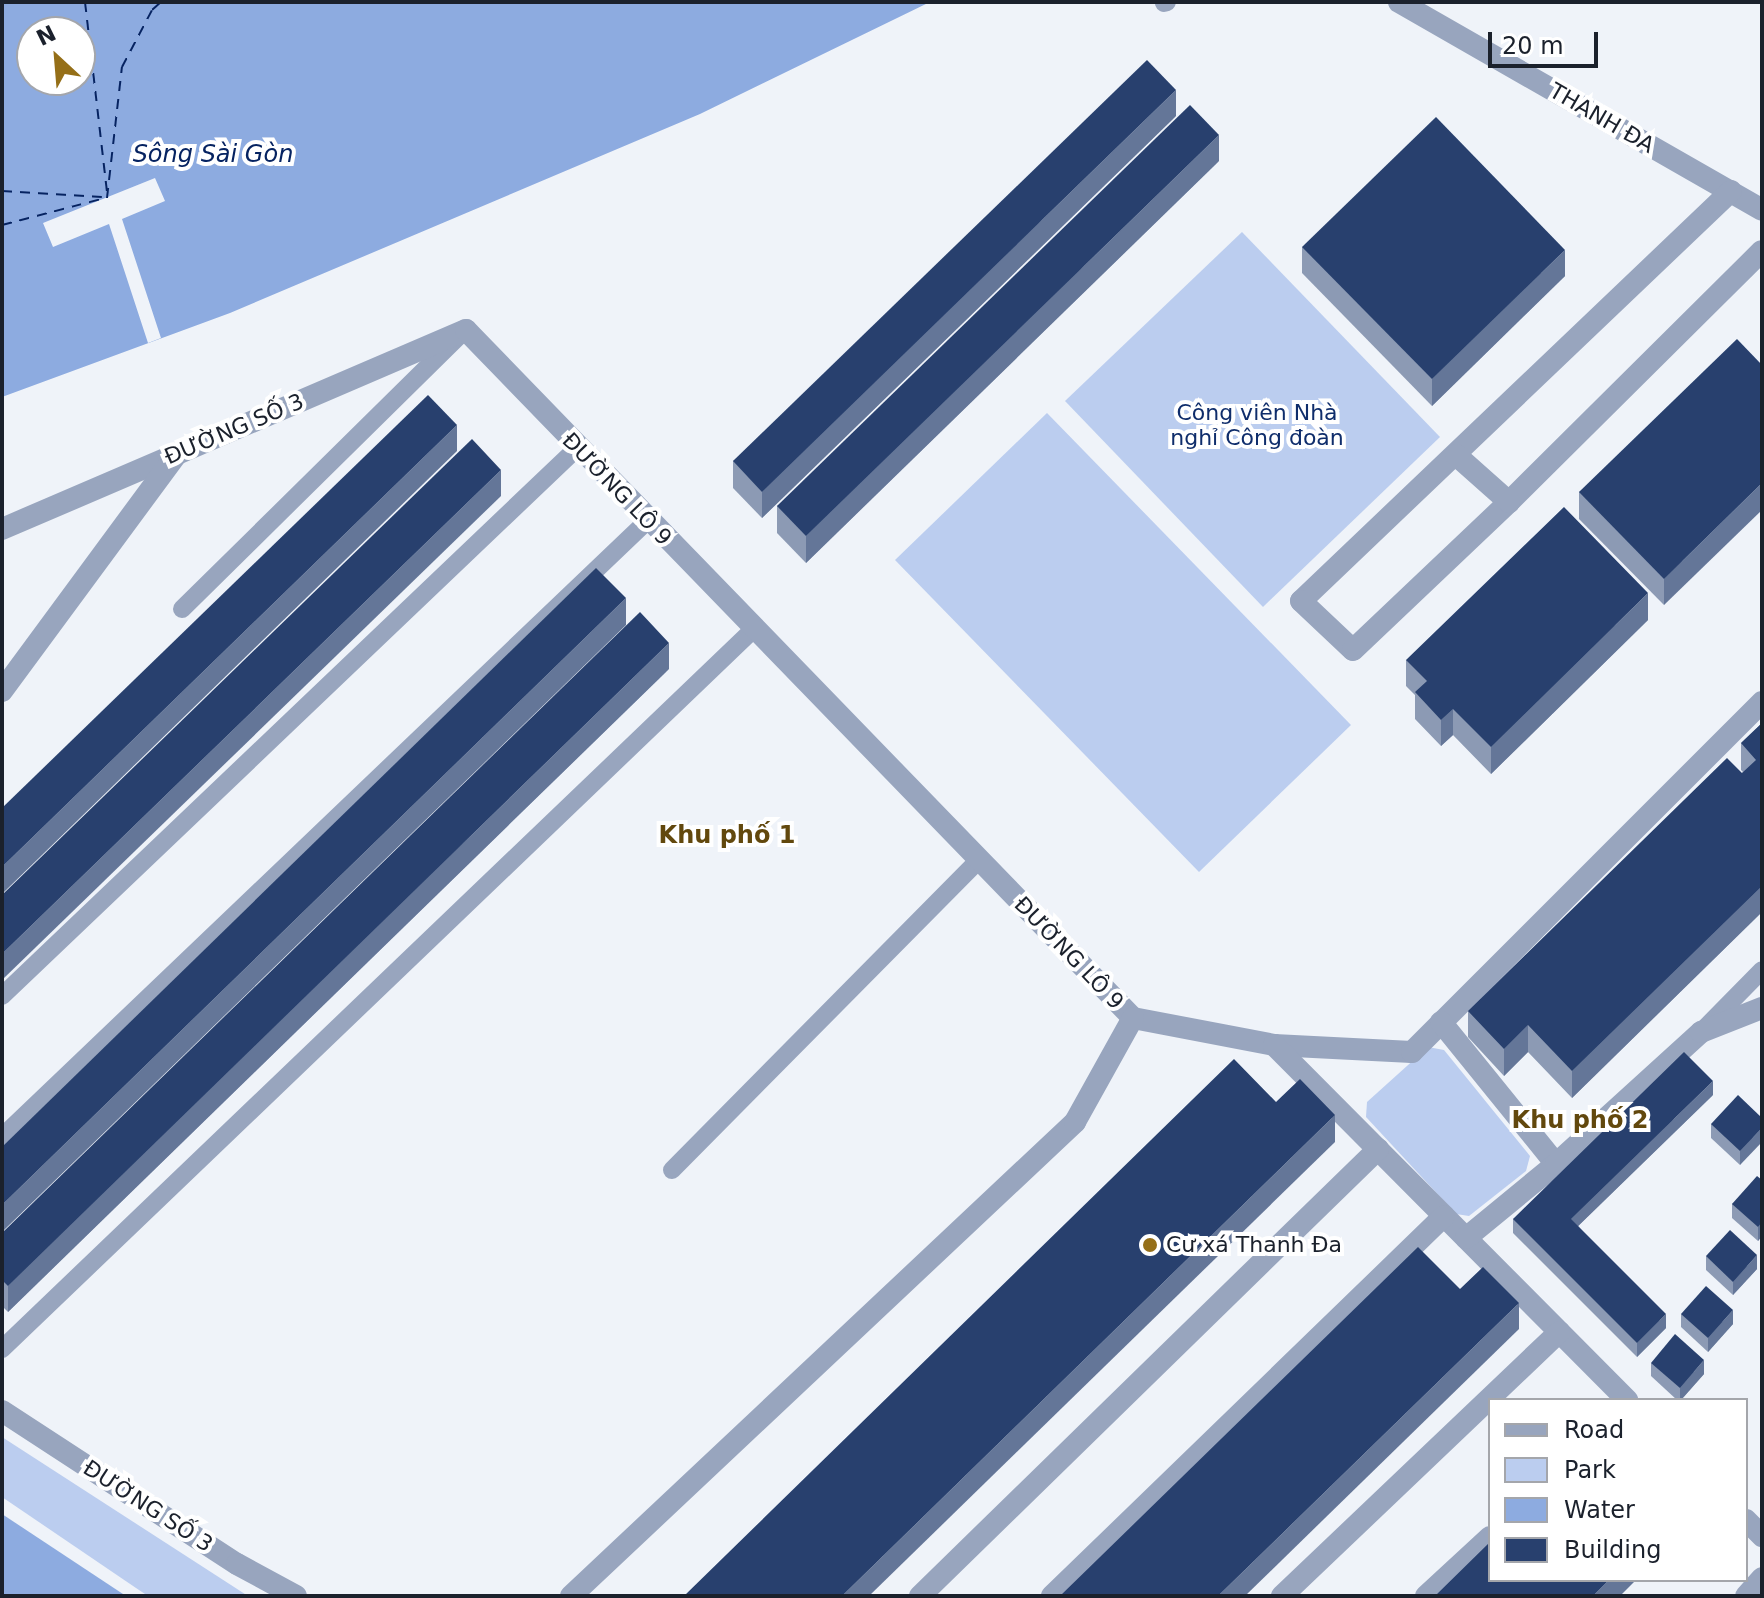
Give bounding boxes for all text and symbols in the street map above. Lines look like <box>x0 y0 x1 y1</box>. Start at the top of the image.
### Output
north arrow <box>16 16 96 96</box>
scale bar <box>1492 16 1602 66</box>
text: N <box>32 21 60 51</box>
text: 20 m <box>1502 32 1564 60</box>
street label: THANH ĐA <box>1545 77 1659 159</box>
water label: Sông Sài Gòn <box>133 141 293 169</box>
street label: ĐƯỜNG SỐ 3 <box>160 388 308 470</box>
park label: Công viên Nhà nghỉ Công đoàn <box>1170 399 1344 450</box>
street label: ĐƯỜNG LÔ 9 <box>557 427 677 551</box>
district label: Khu phố 1 <box>659 822 795 850</box>
street label: ĐƯỜNG LÔ 9 <box>1009 891 1129 1015</box>
district label: Khu phố 2 <box>1512 1107 1648 1135</box>
place label: Cư xá Thanh Đa <box>1166 1232 1342 1258</box>
marker: Cư xá Thanh Đa <box>1141 1236 1159 1254</box>
legend <box>1488 1398 1748 1582</box>
text: Road <box>1564 1416 1624 1444</box>
street label: ĐƯỜNG SỐ 3 <box>78 1454 218 1558</box>
text: Park <box>1564 1456 1616 1484</box>
text: Water <box>1564 1496 1635 1524</box>
text: Building <box>1564 1536 1661 1564</box>

